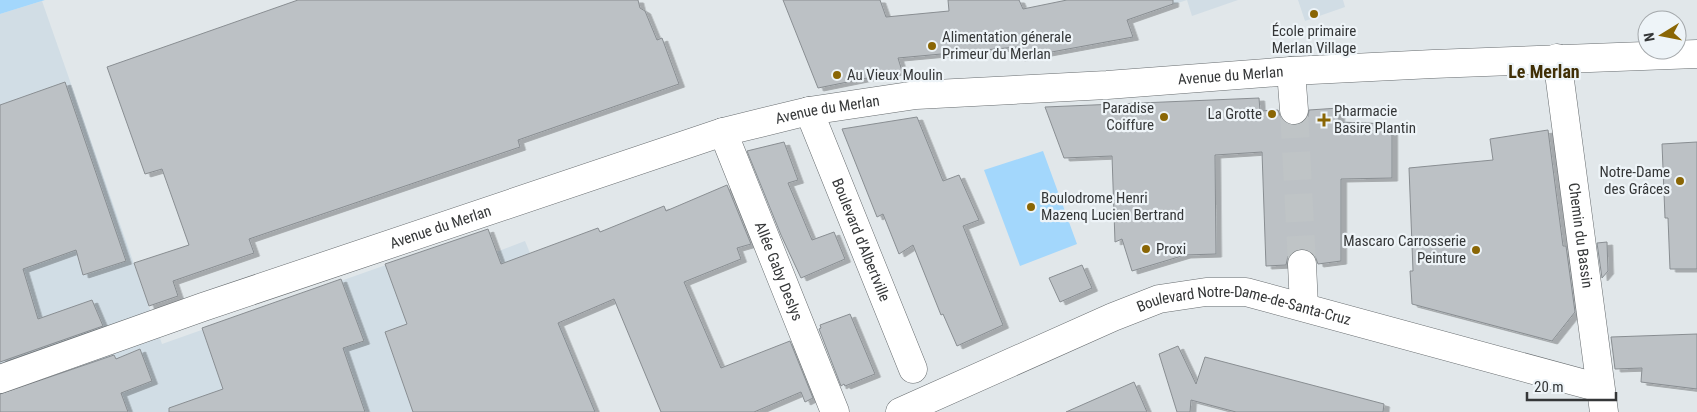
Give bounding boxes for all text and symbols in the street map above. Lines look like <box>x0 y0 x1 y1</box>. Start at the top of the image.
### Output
marker: École primaire Merlan Village <box>1308 8 1320 20</box>
north arrow <box>1637 10 1687 60</box>
place label: École primaire Merlan Village <box>1272 22 1356 57</box>
place label: Alimentation génerale Primeur du Merlan <box>942 28 1072 63</box>
text: N <box>1641 32 1658 43</box>
marker: Alimentation génerale Primeur du Merlan <box>926 40 938 52</box>
district label: Le Merlan <box>1508 61 1580 82</box>
street label: Avenue du Merlan <box>1177 63 1284 89</box>
place label: Au Vieux Moulin <box>847 66 943 84</box>
marker: Au Vieux Moulin <box>831 69 843 81</box>
street label: Avenue du Merlan <box>773 92 881 128</box>
place label: Paradise Coiffure <box>1102 99 1154 134</box>
place label: Pharmacie Basire Plantin <box>1334 102 1416 137</box>
place label: La Grotte <box>1208 105 1262 123</box>
marker: La Grotte <box>1266 108 1278 120</box>
marker: Paradise Coiffure <box>1158 111 1170 123</box>
marker: Pharmacie Basire Plantin <box>1318 114 1330 126</box>
place label: Notre-Dame des Grâces <box>1599 163 1670 198</box>
marker: Notre-Dame des Grâces <box>1674 175 1686 187</box>
street label: Boulevard d'Albertville <box>828 176 894 304</box>
street label: Chemin du Bassin <box>1565 182 1596 289</box>
place label: Boulodrome Henri Mazenq Lucien Bertrand <box>1041 189 1184 224</box>
marker: Boulodrome Henri Mazenq Lucien Bertrand <box>1025 201 1037 213</box>
street label: Avenue du Merlan <box>388 202 493 252</box>
street label: Allée Gaby Deslys <box>751 219 807 324</box>
place label: Mascaro Carrosserie Peinture <box>1343 232 1466 267</box>
place label: Proxi <box>1156 240 1186 258</box>
marker: Proxi <box>1140 243 1152 255</box>
marker: Mascaro Carrosserie Peinture <box>1470 244 1482 256</box>
street label: Boulevard Notre-Dame-de-Santa-Cruz <box>1134 282 1353 329</box>
scale bar <box>1527 370 1616 402</box>
text: 20 m <box>1534 378 1564 396</box>

